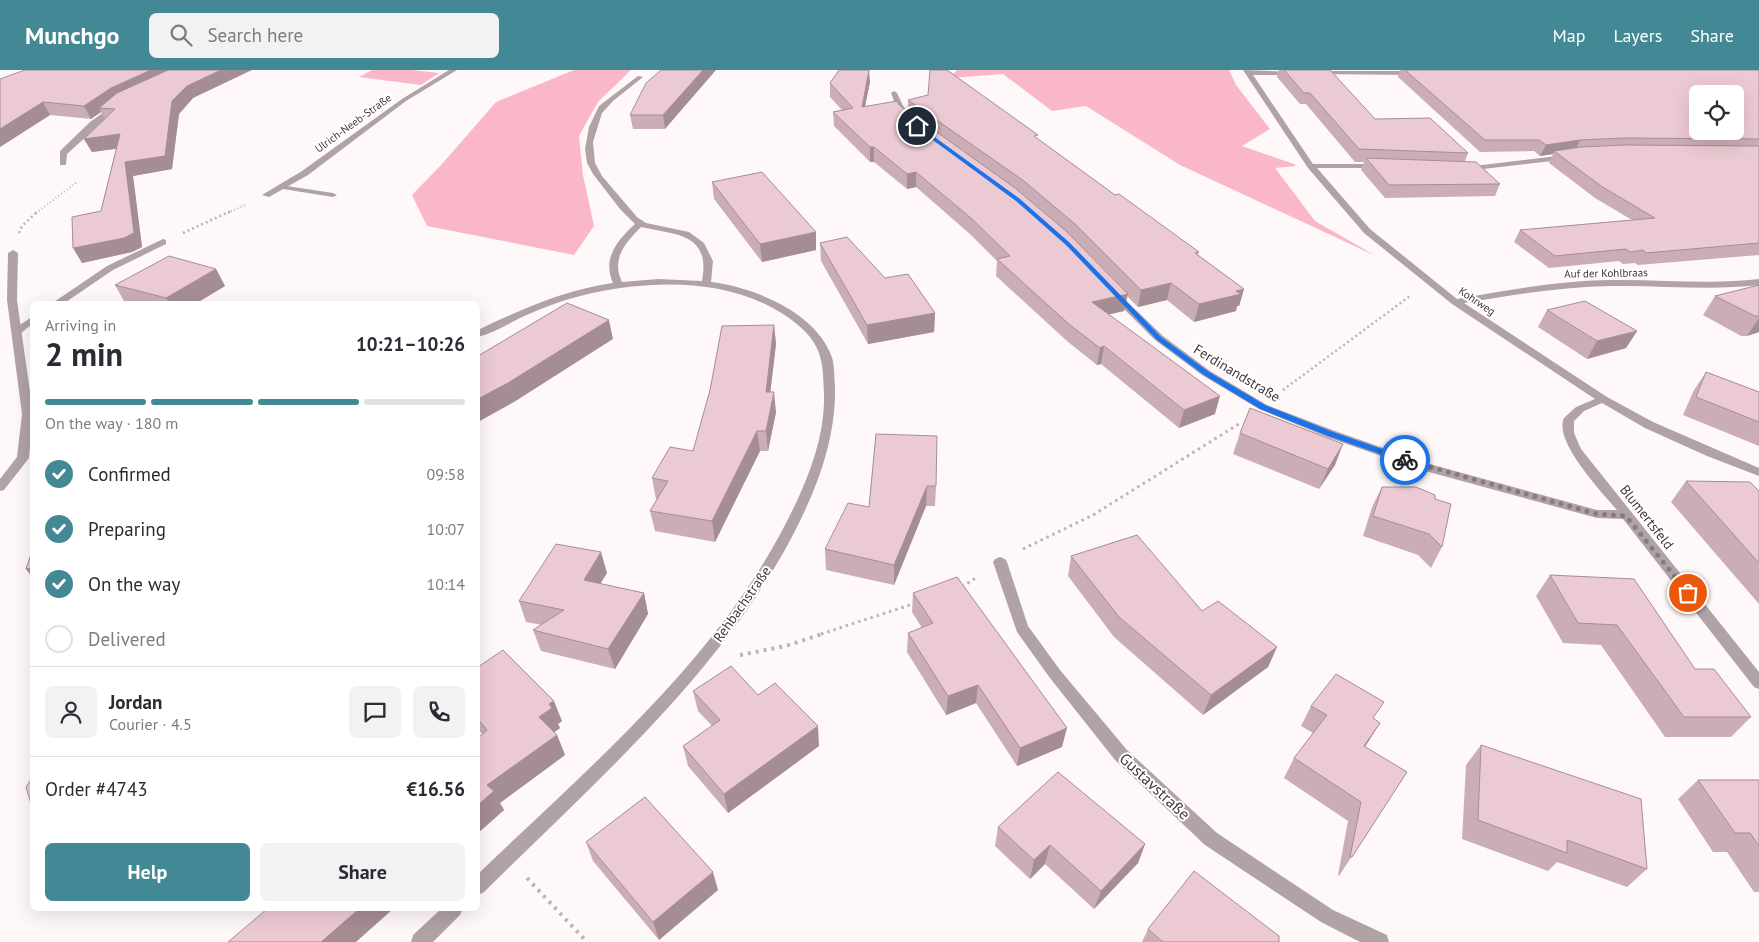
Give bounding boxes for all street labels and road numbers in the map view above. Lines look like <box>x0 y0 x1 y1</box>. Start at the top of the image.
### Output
street label: Ulrich-Neeb-Straße <box>312 90 394 155</box>
street label: Auf der Kohlbraas <box>1564 265 1648 281</box>
street label: Kohrweg <box>1456 284 1498 318</box>
street label: Ferdinandstraße <box>1190 340 1284 406</box>
street label: Blumertsfeld <box>1616 481 1678 553</box>
street label: Rehbachstraße <box>709 563 775 645</box>
street label: Gustavstraße <box>1115 748 1195 824</box>

